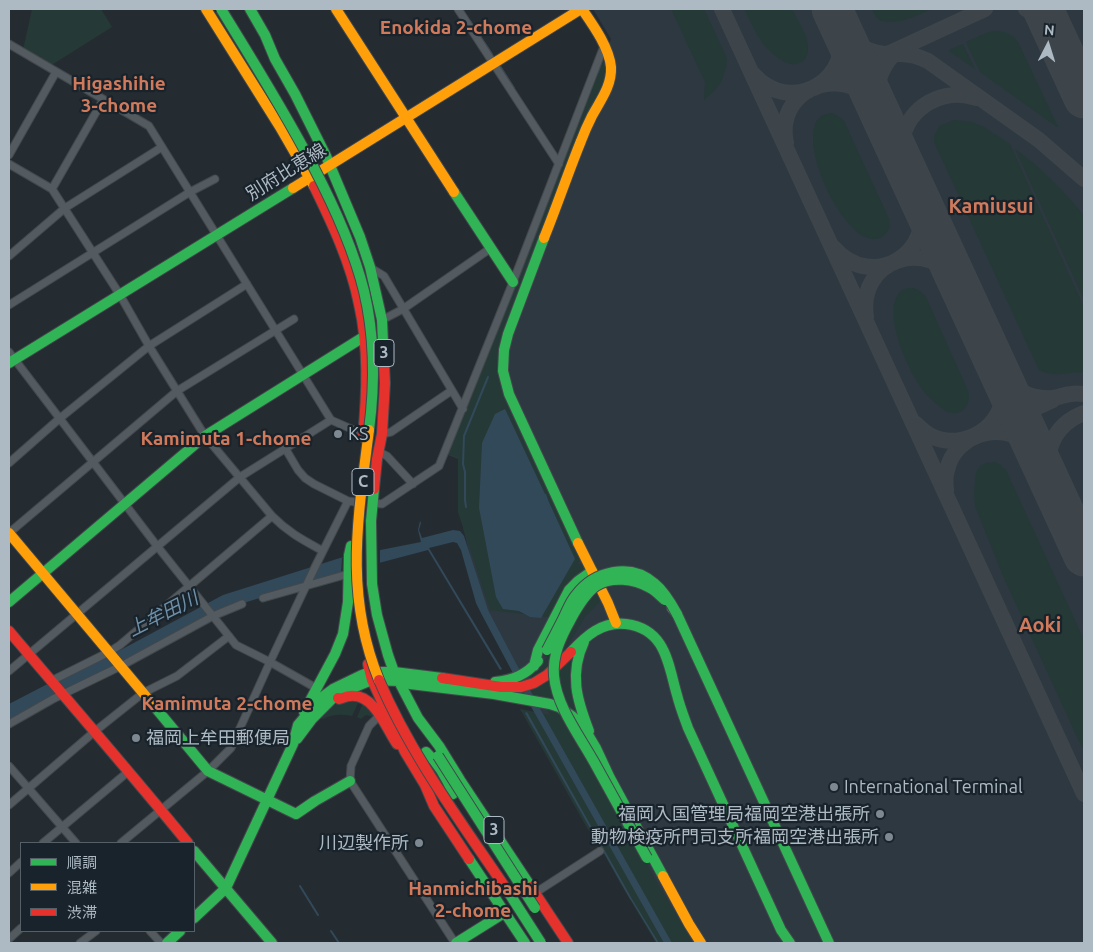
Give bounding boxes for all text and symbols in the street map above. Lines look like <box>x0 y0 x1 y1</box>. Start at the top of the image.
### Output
district label: Enokida 2-chome <box>380 17 532 39</box>
north arrow <box>1023 20 1073 70</box>
text: N <box>1043 22 1055 38</box>
district label: Higashihie 3-chome <box>72 73 166 117</box>
street label: 別府比恵線 <box>242 139 330 205</box>
district label: Kamiusui <box>948 194 1034 218</box>
road number: 3 <box>374 339 394 366</box>
place label: KS <box>348 423 368 445</box>
district label: Kamimuta 1-chome <box>141 428 311 450</box>
marker: KS <box>332 428 344 440</box>
road number: C <box>352 468 374 496</box>
water label: 上牟田川 <box>124 587 202 641</box>
district label: Aoki <box>1019 613 1061 637</box>
district label: Kamimuta 2-chome <box>142 693 312 715</box>
place label: 福岡上牟田郵便局 <box>146 727 290 749</box>
marker: 福岡上牟田郵便局 <box>130 732 142 744</box>
place label: International Terminal <box>844 776 1023 798</box>
marker: International Terminal <box>828 781 840 793</box>
place label: 福岡入国管理局福岡空港出張所 <box>618 803 870 825</box>
marker: 福岡入国管理局福岡空港出張所 <box>874 808 886 820</box>
road number: 3 <box>484 816 504 844</box>
place label: 動物検疫所門司支所福岡空港出張所 <box>591 826 879 848</box>
marker: 動物検疫所門司支所福岡空港出張所 <box>883 831 895 843</box>
place label: 川辺製作所 <box>319 832 409 854</box>
marker: 川辺製作所 <box>413 837 425 849</box>
legend <box>20 842 195 932</box>
text: 順調 <box>67 854 97 871</box>
district label: Hanmichibashi 2-chome <box>408 878 538 922</box>
text: 混雑 <box>67 879 97 896</box>
text: 渋滞 <box>67 904 97 921</box>

